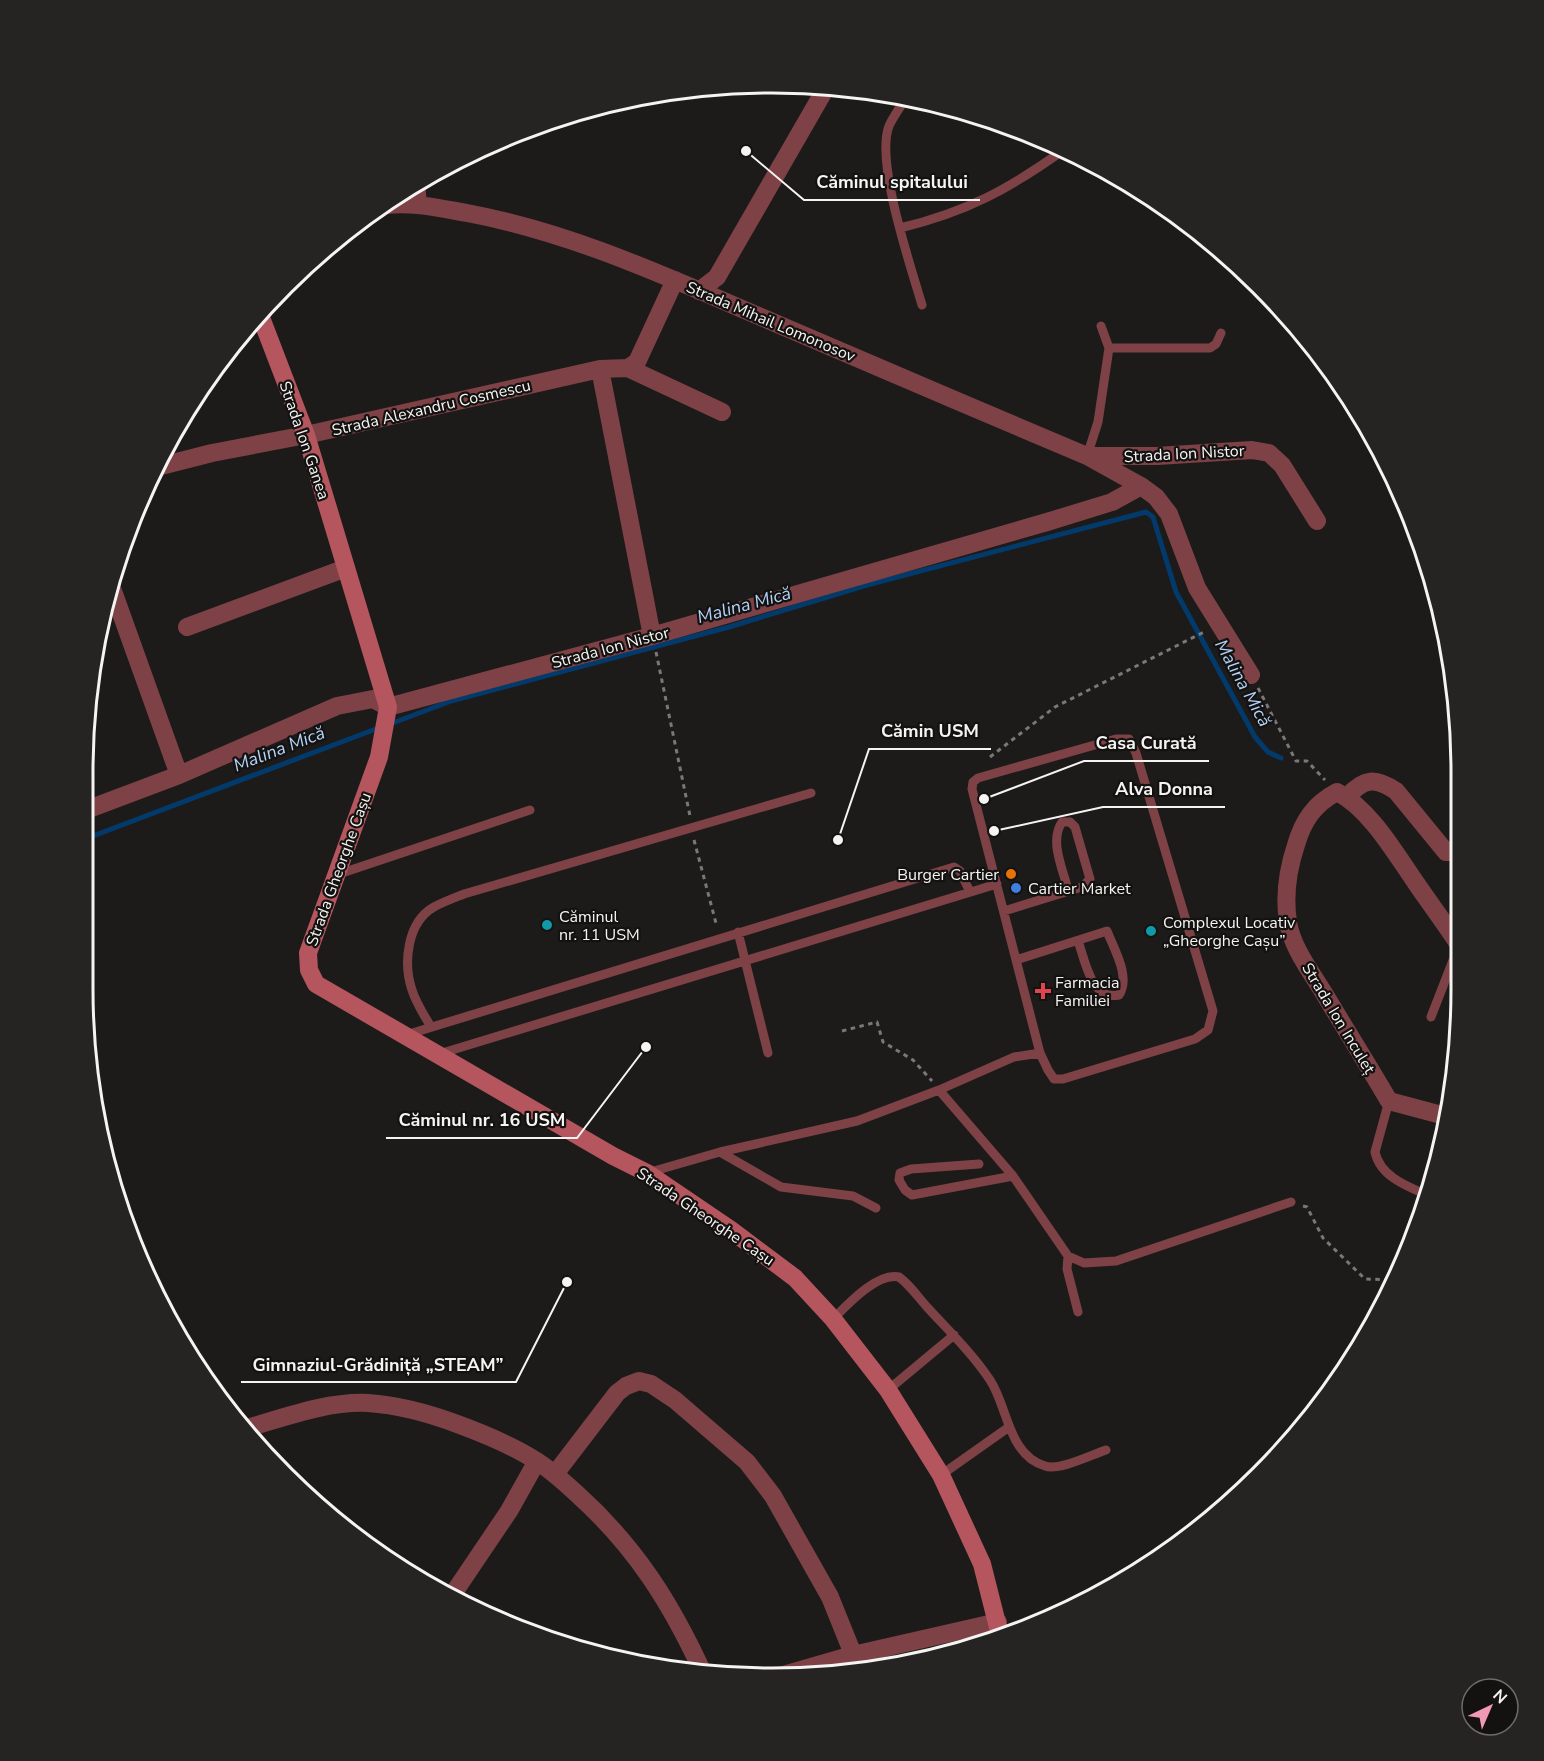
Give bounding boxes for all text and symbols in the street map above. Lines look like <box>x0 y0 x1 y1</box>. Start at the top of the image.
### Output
callout: Căminul spitalului <box>804 164 980 200</box>
text: Căminul spitalului <box>816 170 968 194</box>
street label: Strada Mihail Lomonosov <box>683 276 859 368</box>
street label: Strada Alexandru Cosmescu <box>330 374 533 442</box>
street label: Strada Ion Ganea <box>273 378 335 502</box>
street label: Strada Ion Nistor <box>1123 440 1245 468</box>
water label: Malina Mică <box>694 581 794 629</box>
street label: Strada Ion Nistor <box>549 622 672 674</box>
water label: Malina Mică <box>1209 635 1277 731</box>
callout: Cămin USM <box>869 713 991 749</box>
text: Cămin USM <box>881 719 979 743</box>
water label: Malina Mică <box>230 721 328 777</box>
callout: Casa Curată <box>1084 725 1209 761</box>
text: Casa Curată <box>1095 731 1197 755</box>
callout: Alva Donna <box>1103 771 1225 807</box>
text: Alva Donna <box>1115 777 1213 801</box>
street label: Strada Gheorghe Cașu <box>301 789 377 949</box>
place label: Burger Cartier <box>897 864 999 886</box>
marker: Burger Cartier <box>1004 867 1018 881</box>
place label: Cartier Market <box>1028 878 1131 900</box>
marker: Cartier Market <box>1009 881 1023 895</box>
place label: Căminul nr. 11 USM <box>559 906 640 946</box>
place label: Complexul Locativ „Gheorghe Cașu” <box>1163 912 1296 952</box>
marker: Căminul nr. 11 USM <box>540 918 554 932</box>
marker: Complexul Locativ „Gheorghe Cașu” <box>1144 924 1158 938</box>
street label: Strada Ion Inculeț <box>1296 959 1380 1079</box>
place label: Farmacia Familiei <box>1055 972 1119 1012</box>
marker: Farmacia Familiei <box>1036 984 1050 998</box>
callout: Căminul nr. 16 USM <box>386 1102 577 1138</box>
text: Căminul nr. 16 USM <box>399 1108 565 1132</box>
street label: Strada Gheorghe Cașu <box>632 1162 779 1271</box>
callout: Gimnaziul-Grădiniță „STEAM” <box>241 1346 516 1382</box>
text: Gimnaziul-Grădiniță „STEAM” <box>252 1353 504 1377</box>
north arrow <box>1460 1677 1520 1737</box>
text: N <box>1488 1685 1512 1709</box>

